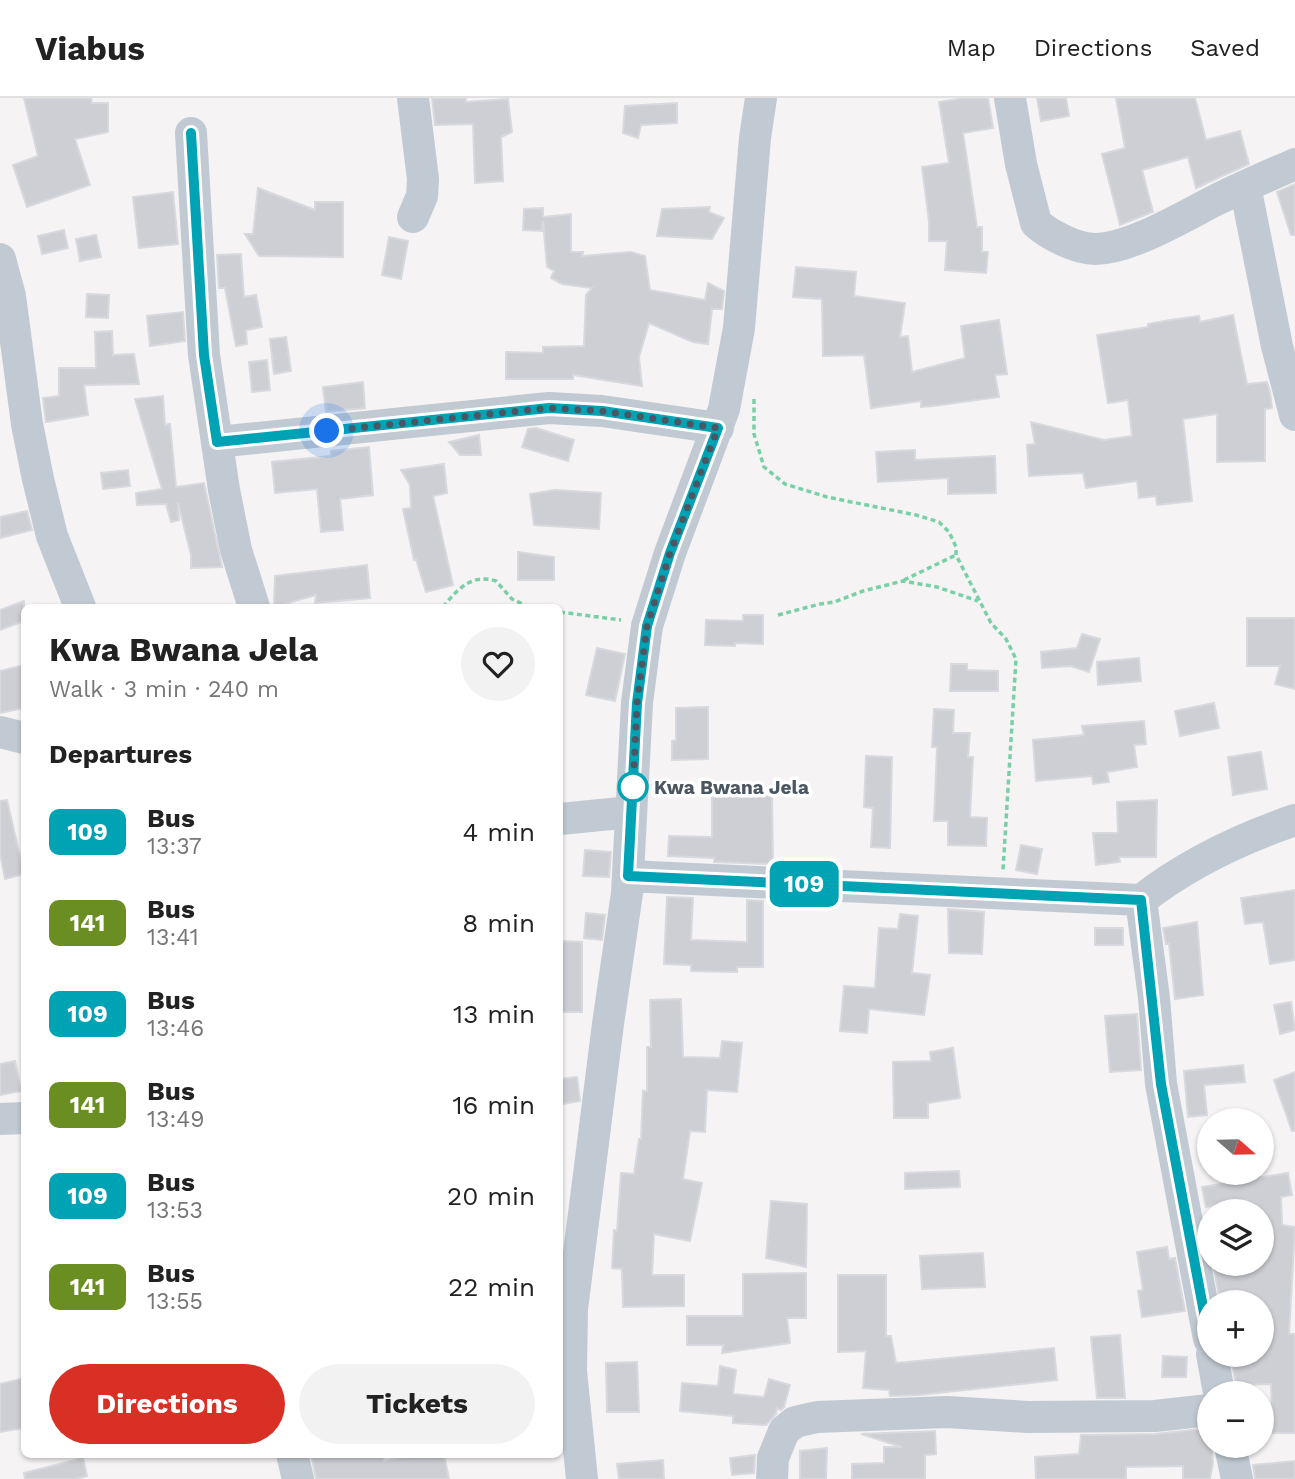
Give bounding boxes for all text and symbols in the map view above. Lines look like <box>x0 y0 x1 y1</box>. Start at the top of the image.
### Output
text: Viabus <box>35 29 145 68</box>
text: Map <box>947 34 996 62</box>
text: Directions <box>1034 34 1152 62</box>
text: Saved <box>1190 34 1260 62</box>
your location <box>309 413 344 448</box>
button: heart <box>461 627 535 701</box>
text: Kwa Bwana Jela <box>49 630 318 669</box>
text: Walk · 3 min · 240 m <box>49 676 279 703</box>
text: Departures <box>49 739 192 769</box>
marker: Kwa Bwana Jela <box>618 772 648 802</box>
place label: Kwa Bwana Jela <box>654 776 809 799</box>
text: Bus <box>147 803 195 833</box>
text: 4 min <box>462 817 535 847</box>
text: 109 <box>67 818 108 846</box>
text: 13:37 <box>147 833 202 860</box>
line badge: 109 <box>764 861 844 907</box>
text: 109 <box>784 870 824 898</box>
text: Bus <box>147 894 195 924</box>
text: 8 min <box>462 908 535 938</box>
text: 141 <box>70 909 105 937</box>
text: 13:41 <box>147 924 199 951</box>
text: Bus <box>147 985 195 1015</box>
text: 13 min <box>453 999 535 1029</box>
text: 109 <box>67 1000 108 1028</box>
text: 13:46 <box>147 1015 204 1042</box>
text: Bus <box>147 1076 195 1106</box>
text: 16 min <box>452 1090 535 1120</box>
text: 141 <box>70 1091 105 1119</box>
text: 13:49 <box>147 1106 204 1133</box>
north arrow <box>1197 1108 1274 1185</box>
map controls <box>1197 1108 1274 1458</box>
text: Bus <box>147 1167 195 1197</box>
text: 20 min <box>447 1181 535 1211</box>
text: 109 <box>67 1182 108 1210</box>
text: 13:53 <box>147 1197 203 1224</box>
button: layers <box>1197 1199 1274 1276</box>
text: Bus <box>147 1258 195 1288</box>
text: 22 min <box>448 1272 535 1302</box>
text: 141 <box>70 1273 105 1301</box>
text: 13:55 <box>147 1288 203 1315</box>
button: + <box>1197 1290 1274 1367</box>
button: Directions <box>49 1364 285 1444</box>
button: Tickets <box>299 1364 535 1444</box>
button: − <box>1197 1381 1274 1458</box>

